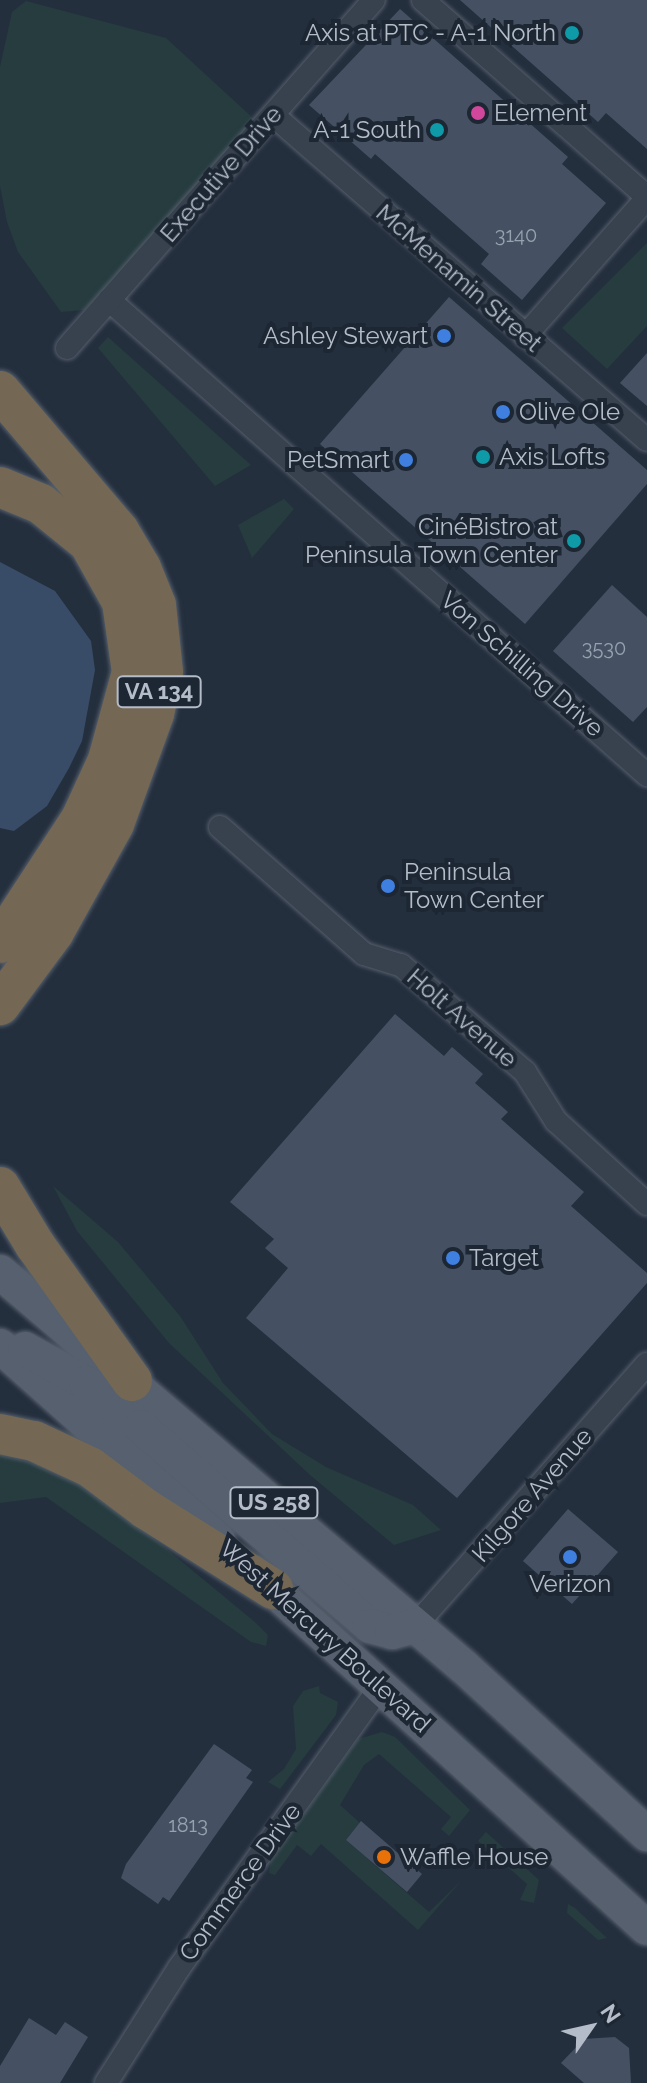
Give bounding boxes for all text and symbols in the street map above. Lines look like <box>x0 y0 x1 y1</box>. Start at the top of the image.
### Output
place label: Axis at PTC - A-1 North <box>304 19 556 47</box>
marker: Axis at PTC - A-1 North <box>563 24 581 42</box>
place label: Element <box>494 99 587 127</box>
street label: Executive Drive <box>154 100 288 248</box>
marker: Element <box>469 104 487 122</box>
place label: A-1 South <box>313 116 421 144</box>
marker: A-1 South <box>428 121 446 139</box>
street label: McMenamin Street <box>370 198 548 358</box>
house number: 3140 <box>495 223 537 247</box>
place label: Ashley Stewart <box>262 322 428 350</box>
marker: Ashley Stewart <box>435 327 453 345</box>
place label: Olive Ole <box>519 398 620 426</box>
marker: Olive Ole <box>494 403 512 421</box>
place label: Axis Lofts <box>499 443 606 471</box>
place label: PetSmart <box>287 446 390 474</box>
marker: Axis Lofts <box>474 448 492 466</box>
marker: PetSmart <box>397 451 415 469</box>
place label: CinéBistro at Peninsula Town Center <box>304 513 558 569</box>
marker: CinéBistro at Peninsula Town Center <box>565 532 583 550</box>
street label: Von Schilling Drive <box>435 585 609 743</box>
house number: 3530 <box>582 636 626 660</box>
road number: VA 134 <box>115 674 203 710</box>
place label: Peninsula Town Center <box>404 858 544 914</box>
marker: Peninsula Town Center <box>379 877 397 895</box>
street label: Holt Avenue <box>401 962 523 1074</box>
place label: Target <box>469 1244 539 1272</box>
marker: Target <box>444 1249 462 1267</box>
street label: Kilgore Avenue <box>466 1422 598 1568</box>
road number: US 258 <box>228 1485 320 1521</box>
street label: West Mercury Boulevard <box>213 1533 437 1739</box>
marker: Verizon <box>561 1548 579 1566</box>
place label: Verizon <box>529 1570 611 1598</box>
street label: Commerce Drive <box>173 1798 307 1966</box>
house number: 1813 <box>168 1813 208 1837</box>
place label: Waffle House <box>400 1843 548 1871</box>
marker: Waffle House <box>375 1848 393 1866</box>
north arrow <box>551 1987 631 2067</box>
text: N <box>595 1999 626 2028</box>

